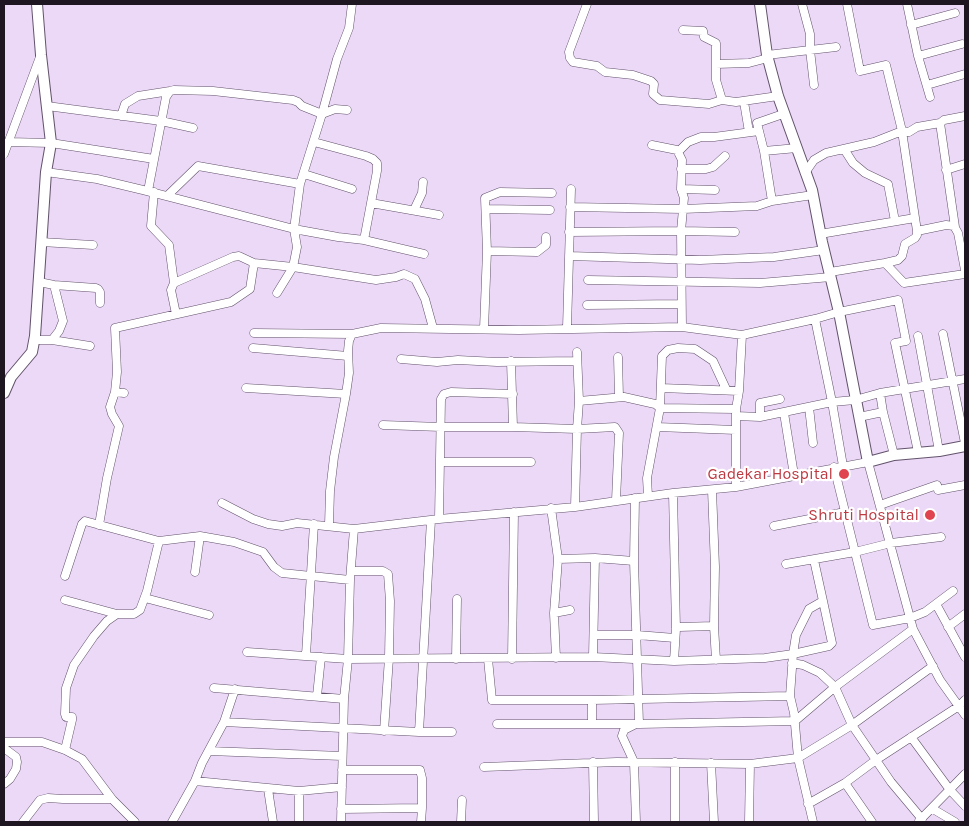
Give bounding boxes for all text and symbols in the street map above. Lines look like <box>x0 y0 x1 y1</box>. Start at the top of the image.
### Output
place label: Gadekar Hospital <box>708 464 833 484</box>
marker: Gadekar Hospital <box>837 467 851 481</box>
place label: Shruti Hospital <box>808 505 919 525</box>
marker: Shruti Hospital <box>923 508 937 522</box>

